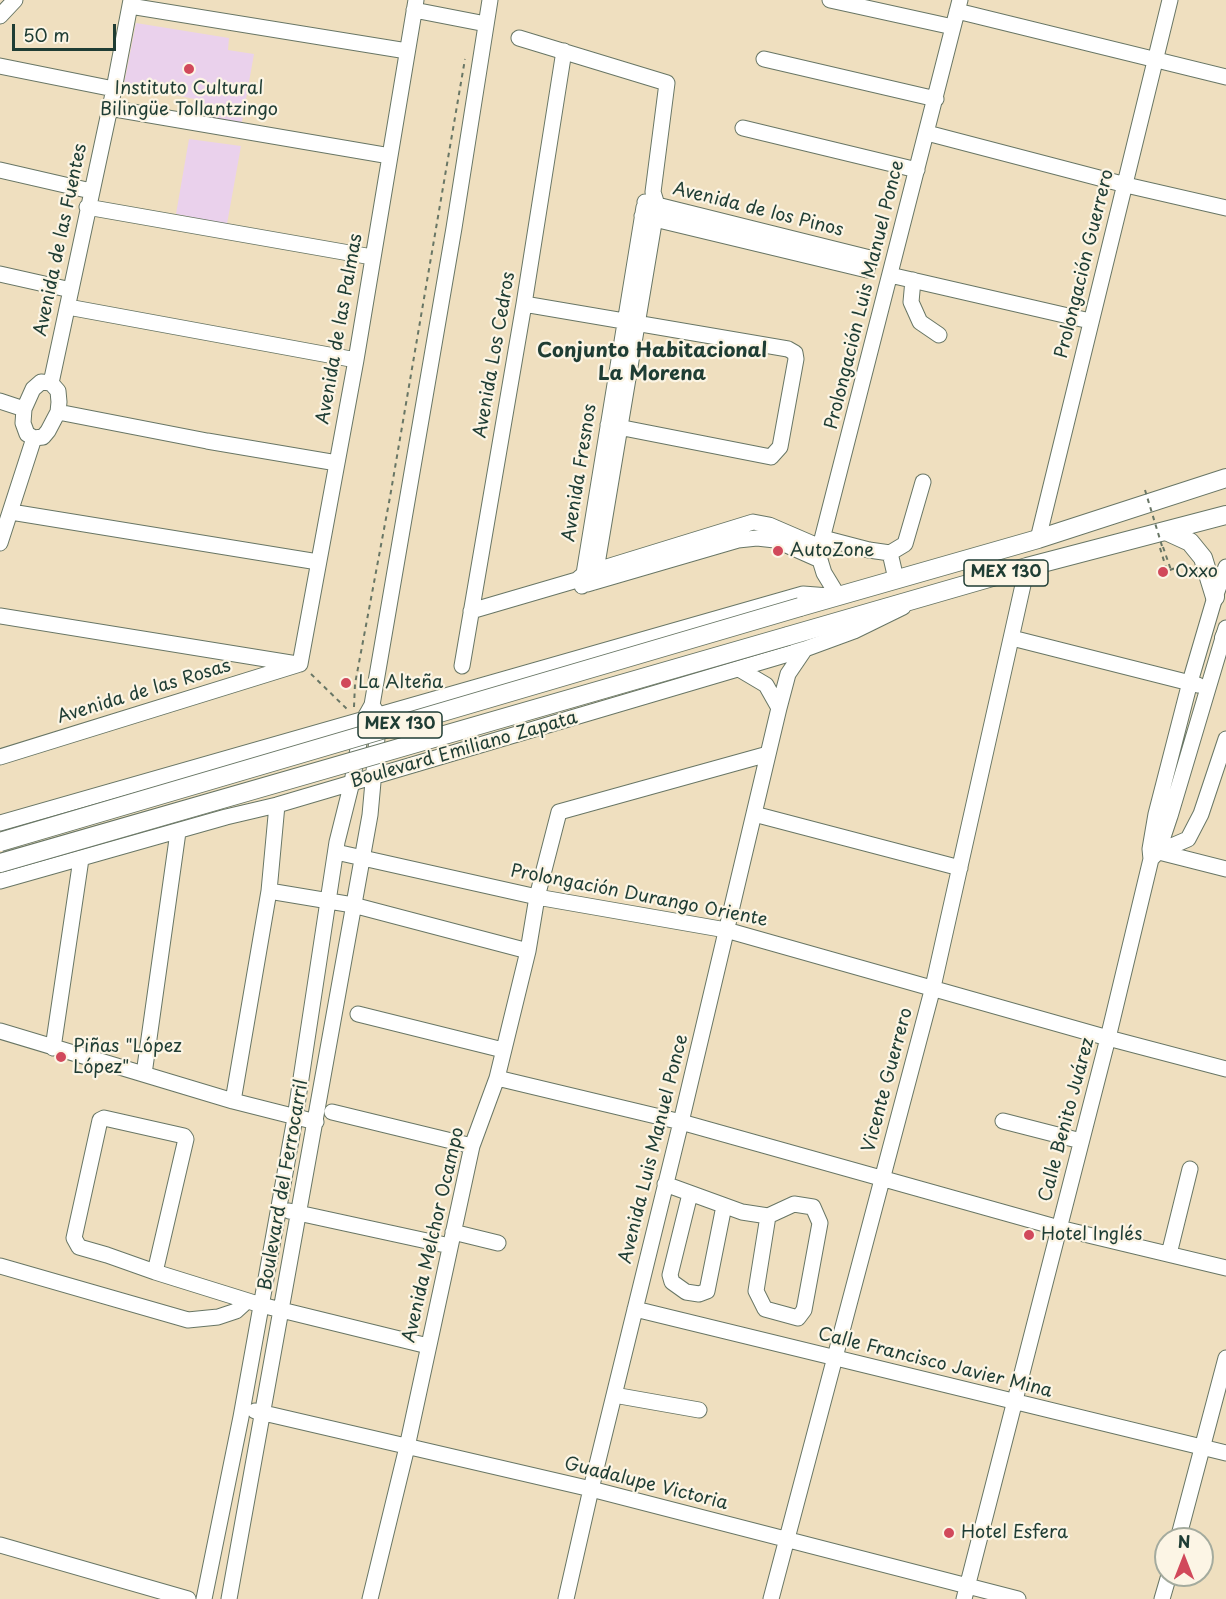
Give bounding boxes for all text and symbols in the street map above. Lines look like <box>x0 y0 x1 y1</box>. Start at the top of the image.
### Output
scale bar <box>15 12 118 50</box>
text: 50 m <box>23 21 70 48</box>
marker: Instituto Cultural Bilingüe Tollantzingo <box>182 62 196 76</box>
place label: Instituto Cultural Bilingüe Tollantzingo <box>100 78 278 121</box>
street label: Avenida de las Fuentes <box>30 142 92 338</box>
street label: Prolongación Luis Manuel Ponce <box>821 158 909 432</box>
street label: Prolongación Guerrero <box>1051 167 1119 361</box>
street label: Avenida de los Pinos <box>671 178 845 242</box>
street label: Avenida de las Palmas <box>313 232 367 426</box>
street label: Avenida Los Cedros <box>470 270 520 440</box>
district label: Conjunto Habitacional La Morena <box>537 339 767 386</box>
street label: Avenida Fresnos <box>558 403 602 543</box>
place label: AutoZone <box>790 540 874 562</box>
marker: AutoZone <box>771 544 785 558</box>
road number: MEX 130 <box>964 560 1048 586</box>
place label: Oxxo <box>1175 561 1218 583</box>
marker: Oxxo <box>1156 565 1170 579</box>
street label: Avenida de las Rosas <box>55 655 233 729</box>
place label: La Alteña <box>358 672 443 694</box>
marker: La Alteña <box>339 676 353 690</box>
street label: Boulevard Emiliano Zapata <box>348 707 580 793</box>
road number: MEX 130 <box>358 712 442 738</box>
street label: Prolongación Durango Oriente <box>509 860 769 932</box>
street label: Vicente Guerrero <box>858 1006 918 1154</box>
street label: Avenida Luis Manuel Ponce <box>615 1032 693 1266</box>
place label: Piñas "López López" <box>73 1036 182 1078</box>
street label: Calle Benito Juárez <box>1035 1036 1099 1204</box>
marker: Piñas "López López" <box>54 1050 68 1064</box>
street label: Boulevard del Ferrocarril <box>255 1078 313 1292</box>
street label: Avenida Melchor Ocampo <box>399 1125 469 1345</box>
place label: Hotel Inglés <box>1041 1224 1142 1246</box>
marker: Hotel Inglés <box>1022 1228 1036 1242</box>
street label: Calle Francisco Javier Mina <box>816 1323 1054 1403</box>
street label: Guadalupe Victoria <box>562 1453 730 1515</box>
place label: Hotel Esfera <box>961 1522 1068 1544</box>
marker: Hotel Esfera <box>942 1526 956 1540</box>
north arrow <box>1154 1527 1214 1587</box>
text: N <box>1178 1529 1190 1553</box>

